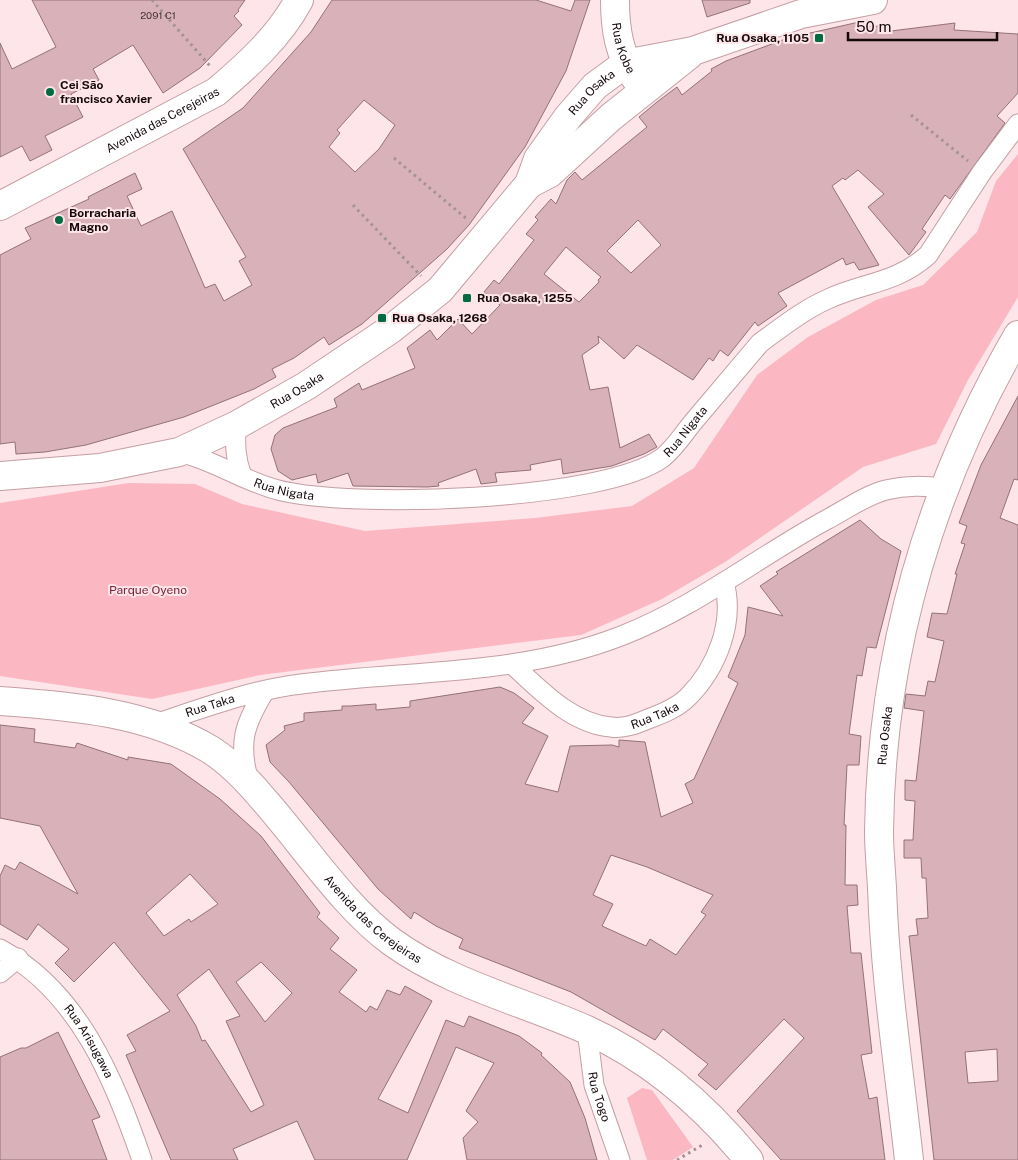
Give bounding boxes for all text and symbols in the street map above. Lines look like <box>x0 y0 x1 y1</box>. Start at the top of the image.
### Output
house number: 2091 C1 <box>140 9 176 21</box>
scale bar <box>848 10 997 42</box>
text: 50 m <box>856 18 891 35</box>
street label: Rua Kobe <box>609 22 638 76</box>
place label: Rua Osaka, 1105 <box>716 31 809 45</box>
marker: Rua Osaka, 1105 <box>813 32 825 44</box>
street label: Rua Osaka <box>566 67 618 118</box>
place label: Cei São francisco Xavier <box>60 78 152 106</box>
street label: Avenida das Cerejeiras <box>104 84 222 156</box>
marker: Cei São francisco Xavier <box>44 86 56 98</box>
place label: Borracharia Magno <box>69 206 136 234</box>
marker: Borracharia Magno <box>53 214 65 226</box>
place label: Rua Osaka, 1255 <box>477 291 573 305</box>
marker: Rua Osaka, 1255 <box>461 292 473 304</box>
place label: Rua Osaka, 1268 <box>392 311 487 325</box>
marker: Rua Osaka, 1268 <box>376 312 388 324</box>
street label: Rua Osaka <box>268 369 326 412</box>
street label: Rua Nigata <box>661 403 710 460</box>
street label: Rua Nigata <box>252 476 315 503</box>
park label: Parque Oyeno <box>109 583 187 597</box>
street label: Rua Taka <box>184 691 236 720</box>
street label: Rua Taka <box>629 699 681 732</box>
street label: Rua Osaka <box>875 705 895 766</box>
street label: Avenida das Cerejeiras <box>321 872 424 966</box>
street label: Rua Arisugawa <box>61 1002 116 1080</box>
street label: Rua Togo <box>585 1071 613 1124</box>

